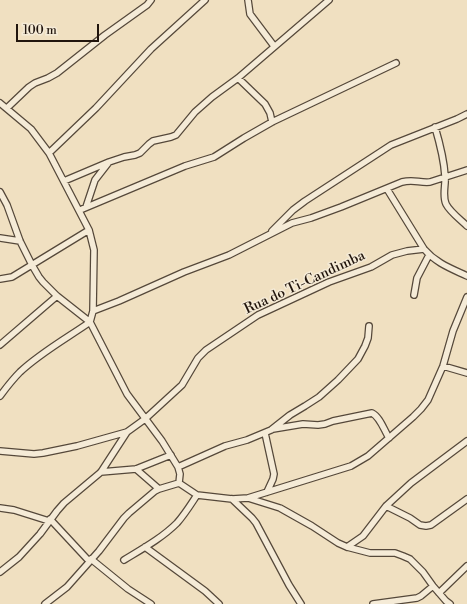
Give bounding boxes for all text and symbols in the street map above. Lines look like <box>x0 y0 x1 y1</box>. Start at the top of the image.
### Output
scale bar <box>18 16 101 42</box>
text: 100 m <box>23 23 57 38</box>
street label: Rua do Ti-Candimba <box>242 248 368 318</box>

